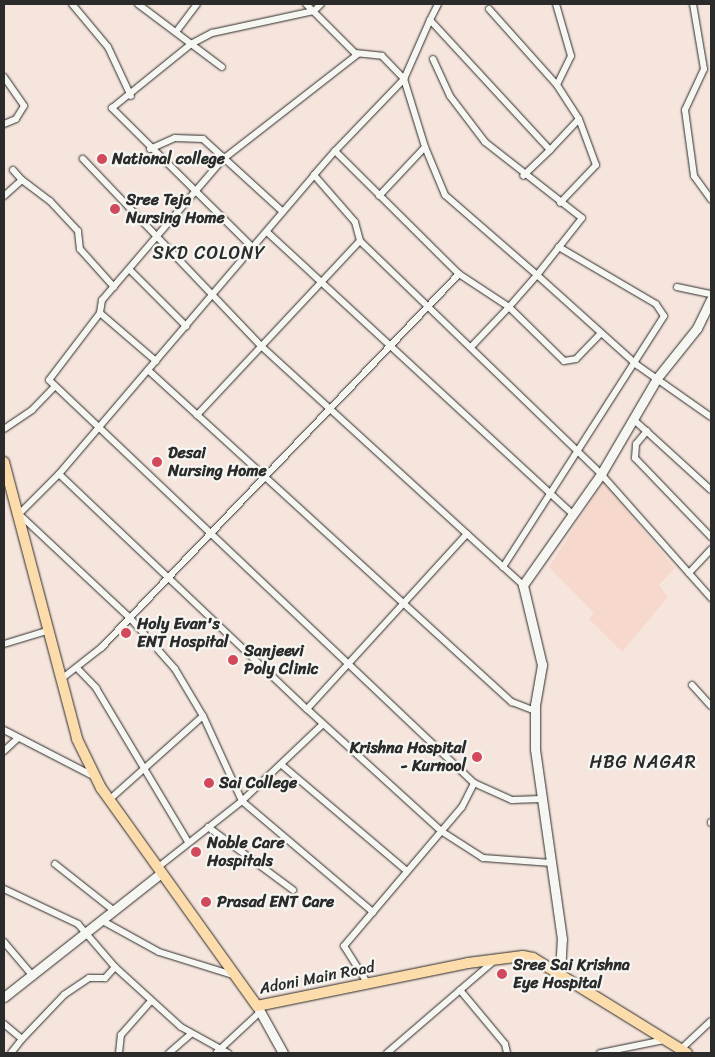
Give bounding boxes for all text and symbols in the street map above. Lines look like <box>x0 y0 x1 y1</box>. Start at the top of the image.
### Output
place label: National college <box>112 149 225 169</box>
marker: National college <box>96 153 108 165</box>
place label: Sree Teja Nursing Home <box>126 190 225 228</box>
marker: Sree Teja Nursing Home <box>108 202 122 216</box>
district label: SKD COLONY <box>151 242 267 264</box>
place label: Desai Nursing Home <box>168 443 267 481</box>
marker: Desai Nursing Home <box>150 455 164 469</box>
place label: Holy Evan's ENT Hospital <box>137 614 228 652</box>
marker: Holy Evan's ENT Hospital <box>119 626 133 640</box>
place label: Sanjeevi Poly Clinic <box>244 641 319 679</box>
marker: Sanjeevi Poly Clinic <box>226 653 240 667</box>
place label: Krishna Hospital - Kurnool <box>350 738 466 776</box>
marker: Krishna Hospital - Kurnool <box>470 750 484 764</box>
district label: HBG NAGAR <box>588 751 698 773</box>
place label: Sai College <box>219 773 297 793</box>
marker: Sai College <box>203 777 215 789</box>
place label: Noble Care Hospitals <box>207 833 285 871</box>
marker: Noble Care Hospitals <box>189 845 203 859</box>
place label: Prasad ENT Care <box>217 892 335 912</box>
marker: Prasad ENT Care <box>199 895 213 909</box>
place label: Sree Sai Krishna Eye Hospital <box>513 955 630 993</box>
street label: Adoni Main Road <box>258 957 376 999</box>
marker: Sree Sai Krishna Eye Hospital <box>495 967 509 981</box>

